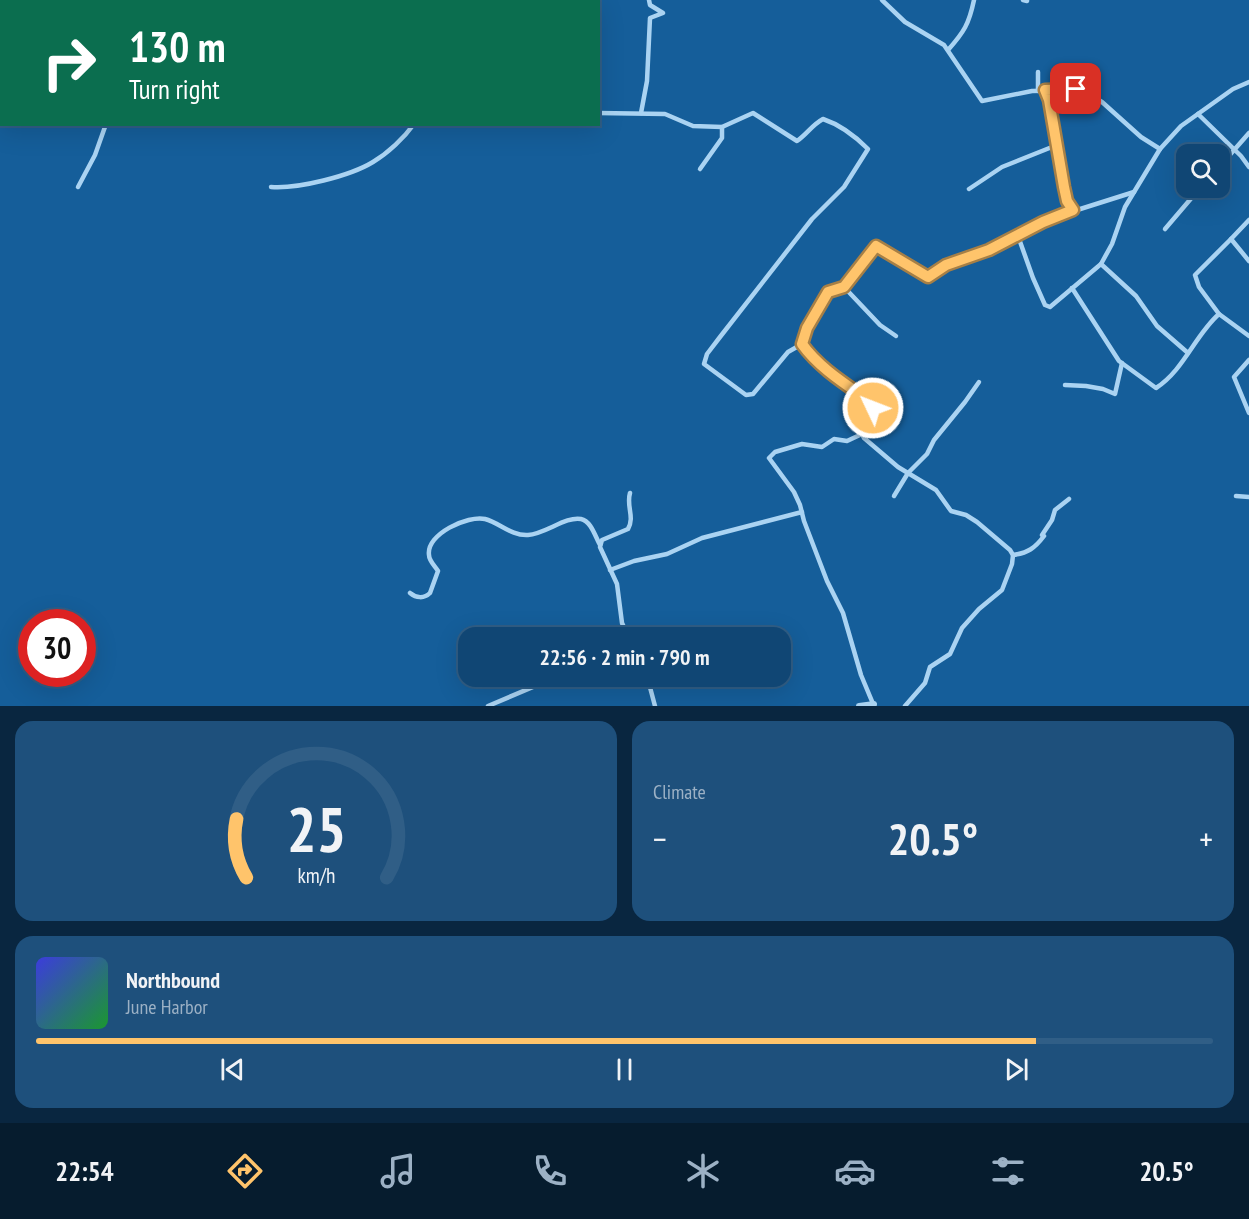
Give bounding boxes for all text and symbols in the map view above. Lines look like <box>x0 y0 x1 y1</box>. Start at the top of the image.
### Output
text: 130 m <box>129 19 226 74</box>
icon: right <box>30 24 108 102</box>
pin <box>1050 63 1101 114</box>
text: Turn right <box>129 72 220 106</box>
icon: arrive <box>1059 72 1092 105</box>
map controls <box>1176 144 1230 198</box>
button: search <box>1176 144 1230 198</box>
position arrow <box>841 376 905 440</box>
speed limit sign: 30 <box>18 609 96 687</box>
text: 22:56 · 2 min · 790 m <box>539 643 710 671</box>
text: Climate <box>653 779 706 805</box>
text: 25 <box>286 788 346 869</box>
text: 20.5° <box>888 809 978 867</box>
text: − <box>653 817 667 860</box>
text: + <box>1199 817 1213 860</box>
text: km/h <box>297 861 335 889</box>
text: Northbound <box>126 966 220 994</box>
text: June Harbor <box>126 994 208 1020</box>
icon: previous <box>216 1053 249 1086</box>
icon: pause <box>608 1053 641 1086</box>
icon: next <box>1000 1053 1033 1086</box>
icon: directions <box>224 1150 266 1192</box>
icon: music <box>377 1150 419 1192</box>
icon: phone <box>529 1150 571 1192</box>
icon: climate <box>682 1150 724 1192</box>
icon: car <box>834 1150 876 1192</box>
icon: filters <box>987 1150 1029 1192</box>
text: 22:54 <box>55 1154 114 1188</box>
text: 20.5° <box>1139 1154 1194 1188</box>

